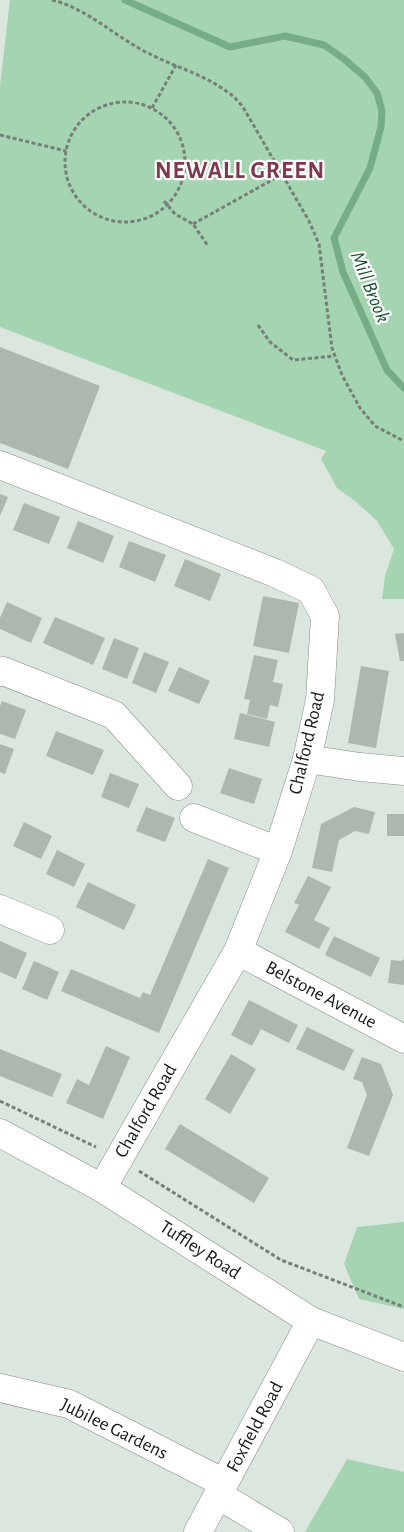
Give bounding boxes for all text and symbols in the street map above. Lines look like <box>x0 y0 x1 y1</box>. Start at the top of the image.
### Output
district label: NEWALL GREEN <box>155 159 325 183</box>
water label: Mill Brook <box>347 249 393 325</box>
street label: Chalford Road <box>286 690 328 796</box>
street label: Belstone Avenue <box>262 958 380 1032</box>
street label: Chalford Road <box>112 1061 180 1161</box>
street label: Tuffley Road <box>156 1217 244 1283</box>
street label: Foxfield Road <box>223 1378 287 1475</box>
street label: Jubilee Gardens <box>58 1395 170 1463</box>

